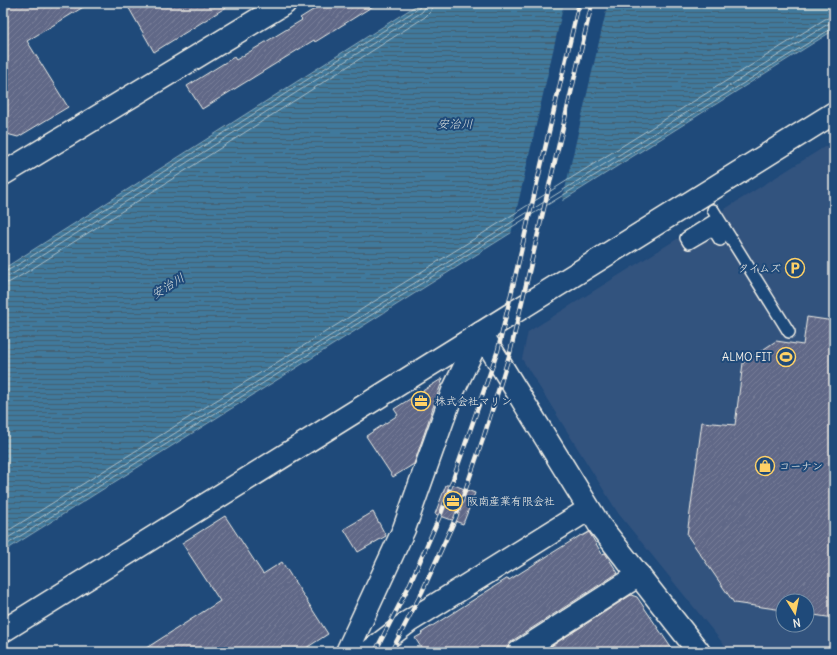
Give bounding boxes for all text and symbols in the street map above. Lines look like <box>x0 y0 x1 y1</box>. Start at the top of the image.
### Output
water label: 安治川 <box>437 116 473 131</box>
parking icon: タイムズ <box>784 257 806 279</box>
place label: タイムズ <box>738 261 781 275</box>
water label: 安治川 <box>148 270 187 301</box>
sports icon: ALMO FIT <box>775 346 797 368</box>
place label: ALMO FIT <box>722 350 772 364</box>
office icon: 株式会社マリン <box>410 390 432 412</box>
place label: 株式会社マリン <box>435 394 512 408</box>
shop icon: コーナン <box>754 455 776 477</box>
place label: コーナン <box>779 459 823 473</box>
office icon: 阪南産業有限会社 <box>442 490 464 512</box>
place label: 阪南産業有限会社 <box>467 494 555 508</box>
north arrow <box>775 593 815 633</box>
text: N <box>792 615 802 630</box>

